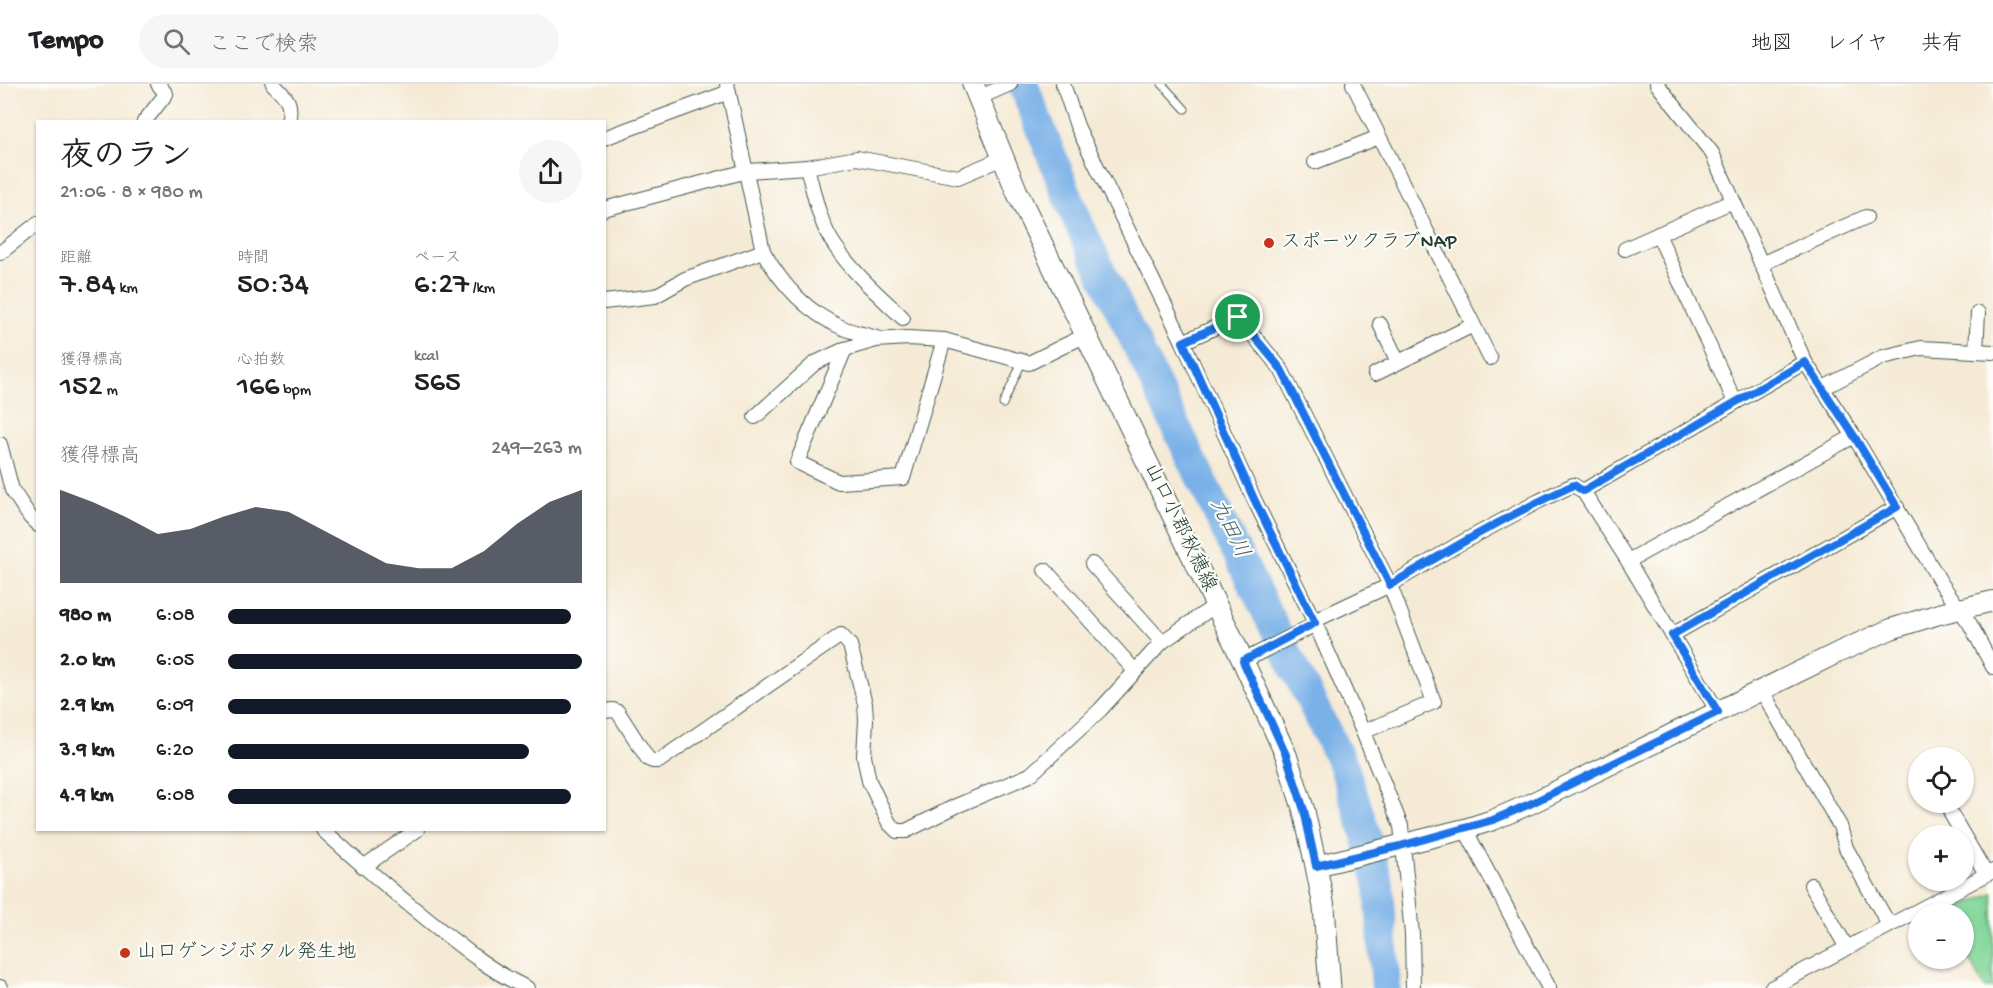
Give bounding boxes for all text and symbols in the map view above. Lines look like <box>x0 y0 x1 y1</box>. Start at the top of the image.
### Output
search box <box>139 14 559 68</box>
text: Tempo <box>30 25 103 58</box>
icon: search <box>160 25 193 58</box>
text: ここで検索 <box>208 33 318 59</box>
text: 地図 <box>1751 33 1793 58</box>
text: レイヤ <box>1826 33 1888 58</box>
text: 共有 <box>1921 33 1963 58</box>
text: 夜のラン <box>60 140 192 178</box>
button: share <box>519 140 582 203</box>
text: 21:06 · 8 × 980 m <box>60 182 203 205</box>
place label: スポーツクラブNAP <box>1281 231 1457 255</box>
marker: スポーツクラブNAP <box>1262 236 1276 250</box>
text: 距離 <box>60 250 92 269</box>
text: 時間 <box>237 250 269 269</box>
text: ペース <box>414 250 461 269</box>
text: 7.84 <box>60 269 116 304</box>
text: 50:34 <box>237 269 309 304</box>
text: 6:27 <box>414 269 469 304</box>
text: km <box>116 280 138 299</box>
text: /km <box>469 280 495 299</box>
pin <box>1212 291 1263 342</box>
icon: arrive <box>1221 300 1254 333</box>
text: kcal <box>414 348 439 367</box>
text: 獲得標高 <box>60 352 124 371</box>
text: 心拍数 <box>237 352 285 371</box>
text: 565 <box>414 367 461 402</box>
text: 152 <box>60 371 103 406</box>
text: 166 <box>237 371 280 406</box>
text: m <box>103 382 118 401</box>
text: bpm <box>280 382 311 401</box>
text: 249–263 m <box>491 438 582 461</box>
text: 獲得標高 <box>60 446 140 469</box>
street label: 山口小郡秋穂線 <box>1138 459 1222 596</box>
water label: 九田川 <box>1203 495 1254 563</box>
text: 980 m <box>60 605 111 628</box>
text: 6:08 <box>156 605 195 628</box>
text: 2.0 km <box>60 650 115 673</box>
text: 6:05 <box>156 650 194 673</box>
text: 2.9 km <box>60 695 114 718</box>
text: 6:09 <box>156 695 194 718</box>
text: 3.9 km <box>60 740 115 763</box>
text: 6:20 <box>156 740 194 763</box>
map controls <box>1908 747 1974 969</box>
button: locate <box>1908 747 1974 813</box>
text: 4.9 km <box>60 785 114 808</box>
text: 6:08 <box>156 785 195 808</box>
button: + <box>1908 825 1974 891</box>
button: − <box>1908 903 1974 969</box>
place label: 山口ゲンジボタル発生地 <box>137 941 357 965</box>
marker: 山口ゲンジボタル発生地 <box>118 946 132 960</box>

